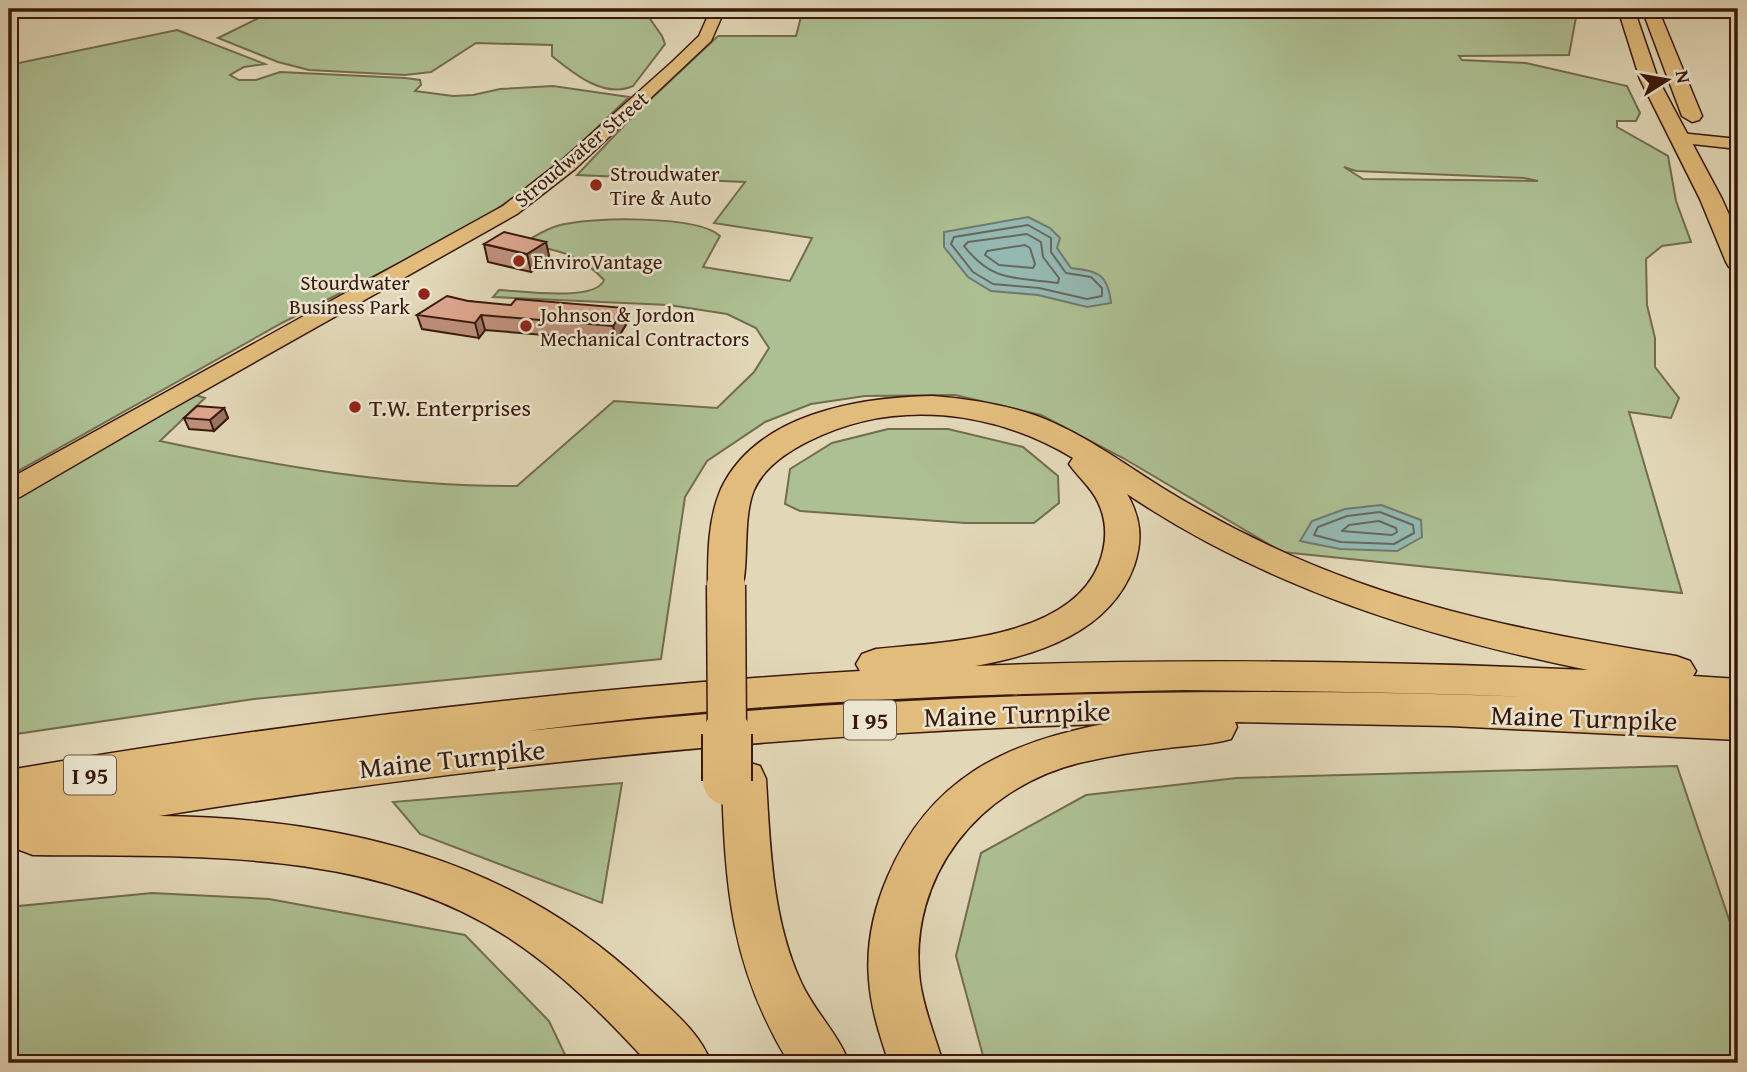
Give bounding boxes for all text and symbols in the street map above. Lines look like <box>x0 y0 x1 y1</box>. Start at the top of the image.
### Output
north arrow <box>1632 46 1702 116</box>
text: N <box>1669 68 1699 86</box>
street label: Stroudwater Street <box>507 83 656 215</box>
place label: Stroudwater Tire & Auto <box>610 158 720 213</box>
marker: Stroudwater Tire & Auto <box>588 177 604 193</box>
place label: EnviroVantage <box>533 246 663 277</box>
marker: EnviroVantage <box>511 253 527 269</box>
place label: Stourdwater Business Park <box>289 267 410 322</box>
marker: Stourdwater Business Park <box>416 286 432 302</box>
place label: Johnson & Jordon Mechanical Contractors <box>537 299 749 354</box>
marker: Johnson & Jordon Mechanical Contractors <box>518 318 534 334</box>
place label: T.W. Enterprises <box>369 390 531 425</box>
marker: T.W. Enterprises <box>347 399 363 415</box>
street label: Maine Turnpike <box>923 689 1111 737</box>
street label: Maine Turnpike <box>1490 693 1678 741</box>
road number: I 95 <box>844 700 896 740</box>
street label: Maine Turnpike <box>357 728 547 788</box>
road number: I 95 <box>64 755 116 794</box>

